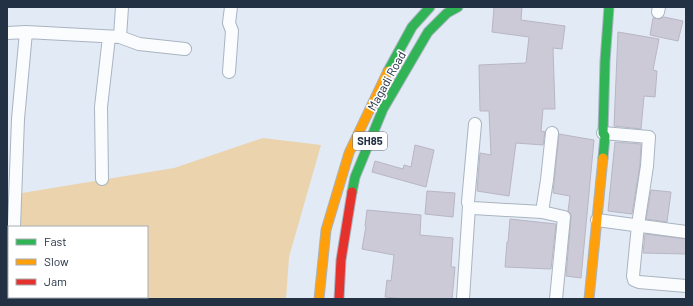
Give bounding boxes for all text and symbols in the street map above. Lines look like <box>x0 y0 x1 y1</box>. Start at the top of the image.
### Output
street label: Magadi Road <box>364 48 408 113</box>
road number: SH85 <box>353 132 387 150</box>
legend <box>8 226 148 298</box>
text: Fast <box>44 234 67 248</box>
text: Slow <box>44 254 69 268</box>
text: Jam <box>44 274 67 288</box>

